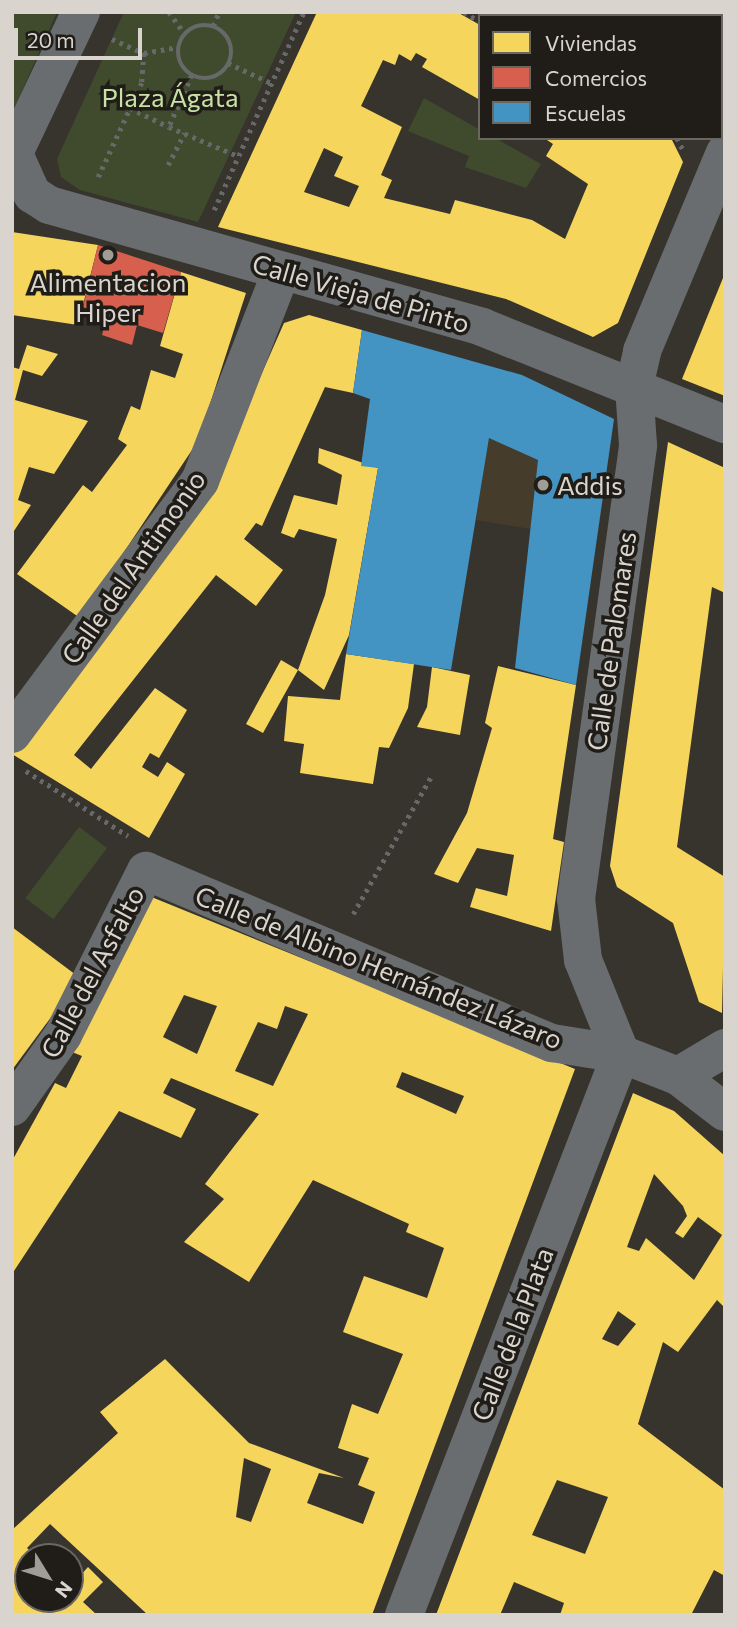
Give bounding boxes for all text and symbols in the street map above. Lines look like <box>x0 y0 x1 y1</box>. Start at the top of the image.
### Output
scale bar <box>18 14 145 58</box>
legend <box>478 14 723 140</box>
text: 20 m <box>27 27 75 52</box>
text: Viviendas <box>545 30 637 55</box>
text: Comercios <box>545 65 647 90</box>
park label: Plaza Ágata <box>101 81 239 113</box>
text: Escuelas <box>545 100 626 125</box>
marker: Alimentacion Hiper <box>100 247 116 263</box>
street label: Calle Vieja de Pinto <box>249 247 473 339</box>
place label: Alimentacion Hiper <box>30 266 186 328</box>
street label: Calle del Antimonio <box>55 464 211 670</box>
place label: Addis <box>557 469 623 501</box>
marker: Addis <box>535 477 551 493</box>
street label: Calle de Palomares <box>580 529 642 753</box>
street label: Calle de Albino Hernández Lázaro <box>191 879 567 1055</box>
street label: Calle del Asfalto <box>34 881 150 1063</box>
street label: Calle de la Plata <box>465 1243 559 1425</box>
north arrow <box>14 1543 84 1613</box>
text: N <box>51 1577 78 1603</box>

